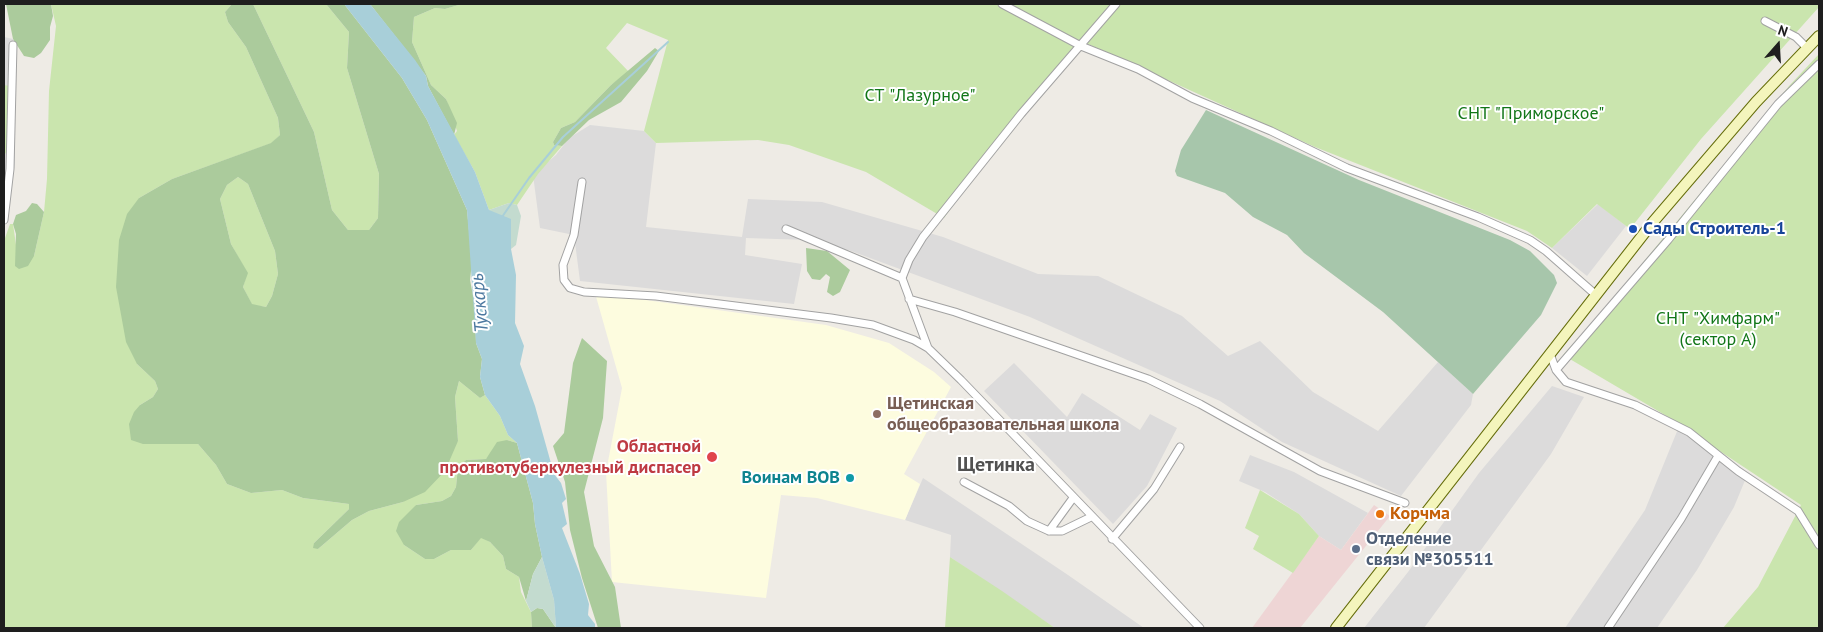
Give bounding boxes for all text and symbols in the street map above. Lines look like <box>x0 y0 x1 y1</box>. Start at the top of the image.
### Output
north arrow <box>1753 20 1803 70</box>
text: N <box>1776 21 1790 41</box>
park label: СТ "Лазурное" <box>864 85 976 107</box>
park label: СНТ "Приморское" <box>1458 103 1604 125</box>
place label: Сады Строитель-1 <box>1643 218 1786 240</box>
marker: Сады Строитель-1 <box>1627 223 1639 235</box>
water label: Тускарь <box>466 272 494 334</box>
park label: СНТ "Химфарм" (сектор А) <box>1656 308 1780 350</box>
place label: Щетинская общеобразовательная школа <box>887 393 1120 436</box>
marker: Щетинская общеобразовательная школа <box>871 408 883 420</box>
place label: Областной противотуберкулезный диспасер <box>440 436 701 478</box>
marker: Областной противотуберкулезный диспасер <box>705 450 719 464</box>
district label: Щетинка <box>957 453 1035 477</box>
place label: Воинам ВОВ <box>741 467 840 489</box>
marker: Воинам ВОВ <box>844 472 856 484</box>
place label: Корчма <box>1390 503 1450 525</box>
marker: Корчма <box>1374 508 1386 520</box>
place label: Отделение связи №305511 <box>1366 528 1494 570</box>
marker: Отделение связи №305511 <box>1350 543 1362 555</box>

